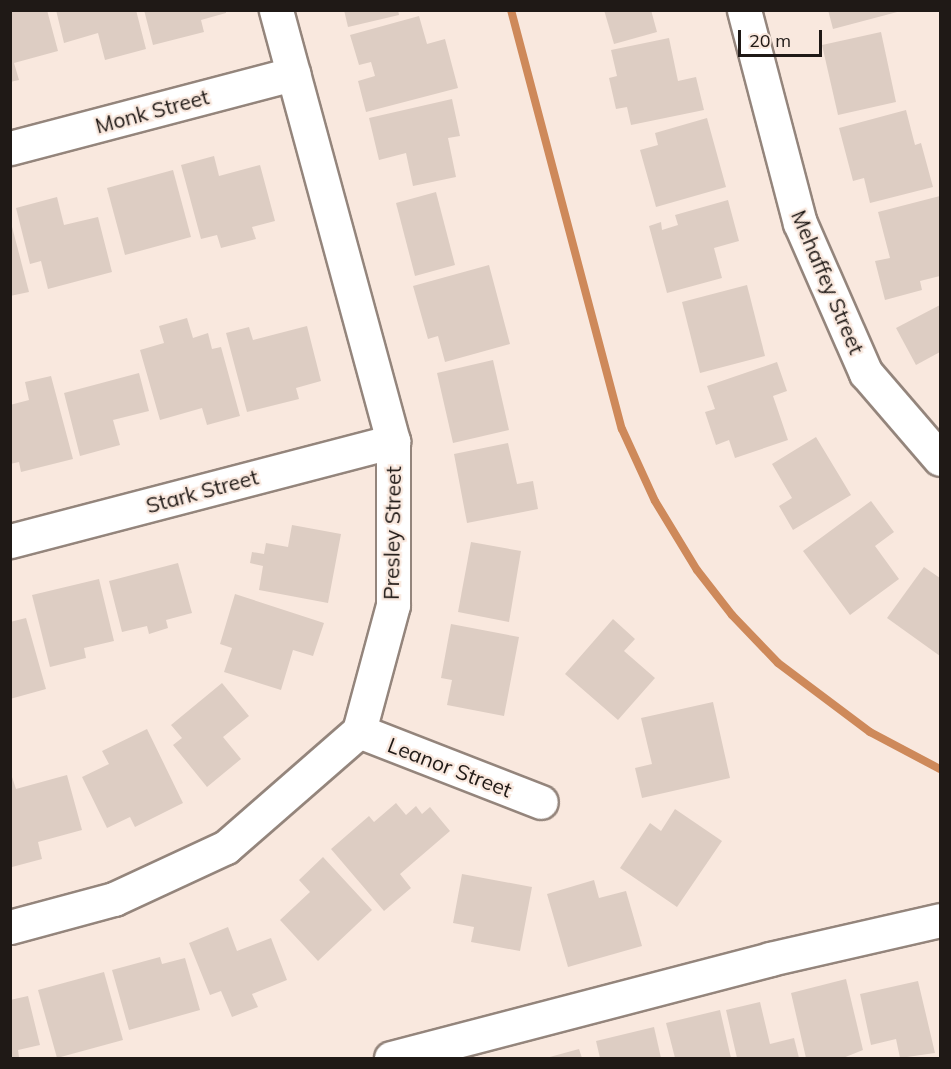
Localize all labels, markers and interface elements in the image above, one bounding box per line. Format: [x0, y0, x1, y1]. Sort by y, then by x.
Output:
scale bar [741, 18, 825, 56]
text: 20 m [749, 29, 791, 52]
street label: Monk Street [92, 84, 212, 138]
street label: Mehaffey Street [786, 206, 870, 358]
street label: Stark Street [143, 464, 261, 518]
street label: Presley Street [378, 466, 406, 600]
street label: Leanor Street [384, 732, 516, 802]

